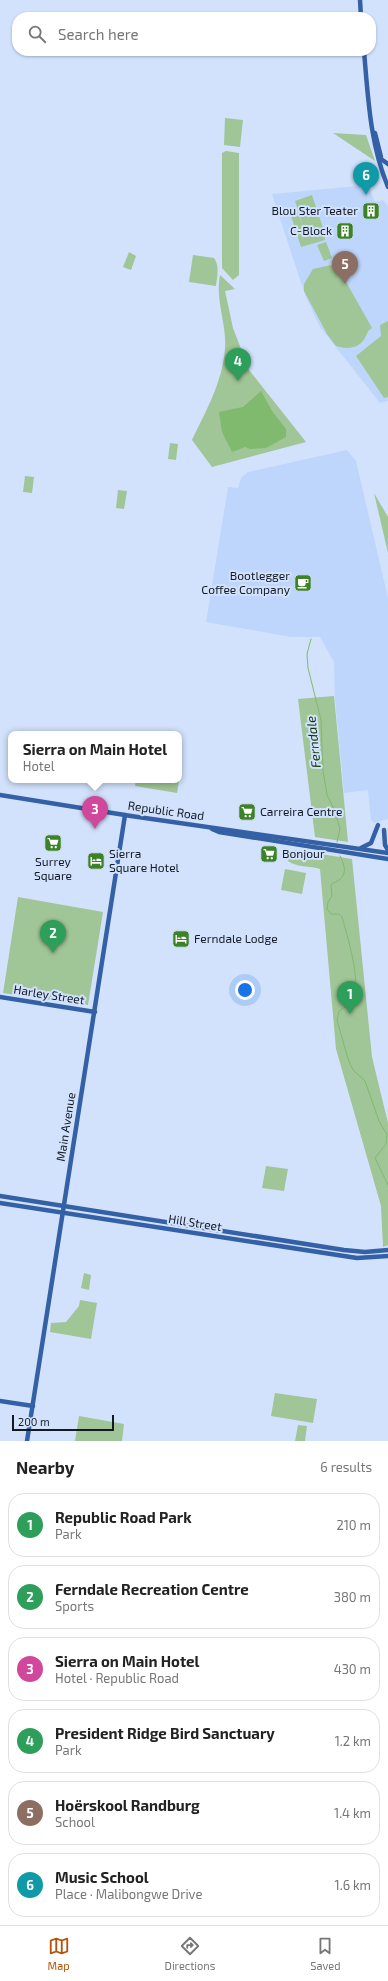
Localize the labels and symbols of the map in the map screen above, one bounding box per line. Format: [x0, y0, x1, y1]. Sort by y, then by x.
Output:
pin: 6 [353, 162, 379, 195]
building icon: Blou Ster Teater [361, 201, 381, 221]
place label: Blou Ster Teater [272, 203, 358, 217]
building icon: C-Block [335, 221, 355, 241]
place label: C-Block [290, 223, 332, 237]
pin: 5 [332, 251, 358, 284]
pin: 4 [225, 348, 251, 381]
place label: Bootlegger Coffee Company [201, 568, 291, 596]
cafe icon: Bootlegger Coffee Company [293, 573, 313, 593]
water label: Ferndale [302, 715, 324, 769]
pin: 3 [82, 796, 108, 829]
street label: Republic Road [127, 798, 205, 822]
supermarket icon: Carreira Centre [237, 802, 257, 822]
place label: Carreira Centre [260, 804, 342, 818]
supermarket icon: Surrey Square [43, 833, 63, 853]
supermarket icon: Bonjour [259, 844, 279, 864]
place label: Sierra Square Hotel [109, 846, 180, 874]
place label: Bonjour [282, 846, 325, 861]
hotel icon: Sierra Square Hotel [86, 851, 106, 871]
place label: Surrey Square [34, 854, 72, 882]
pin: 2 [40, 920, 66, 953]
hotel icon: Ferndale Lodge [171, 929, 191, 949]
place label: Ferndale Lodge [194, 931, 278, 945]
your location [235, 980, 255, 1000]
pin: 1 [337, 981, 363, 1014]
street label: Harley Street [13, 982, 86, 1007]
street label: Main Avenue [53, 1091, 77, 1162]
street label: Hill Street [167, 1211, 223, 1233]
scale bar [12, 1413, 114, 1432]

